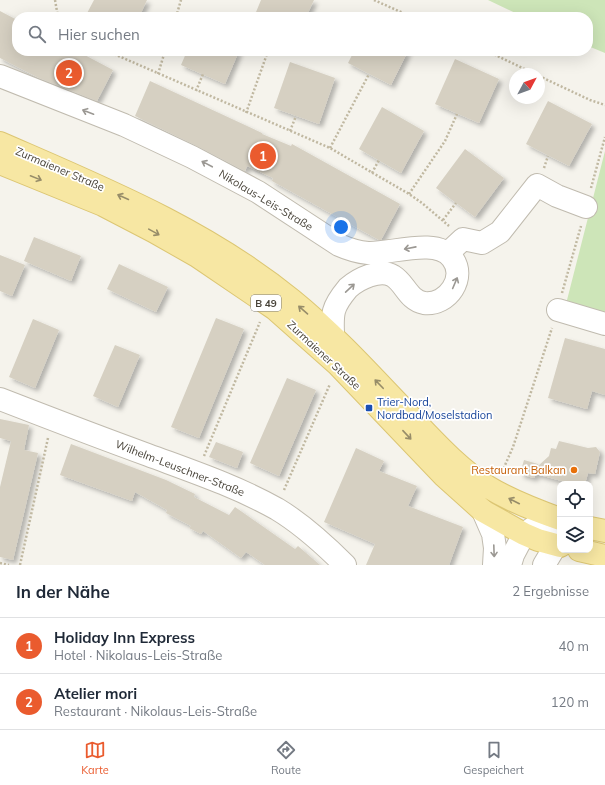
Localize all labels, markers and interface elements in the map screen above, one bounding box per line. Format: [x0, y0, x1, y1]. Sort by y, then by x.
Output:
search box [12, 12, 593, 56]
icon: search [26, 23, 48, 45]
text: Hier suchen [58, 25, 140, 44]
pin: 2 [56, 58, 82, 88]
north arrow [509, 68, 545, 104]
one-way arrow [83, 107, 95, 115]
pin: 1 [250, 141, 276, 171]
street label: Zurmaiener Straße [13, 144, 107, 194]
one-way arrow [201, 160, 213, 168]
street label: Nikolaus-Leis-Straße [217, 166, 315, 234]
one-way arrow [30, 175, 42, 182]
one-way arrow [117, 192, 129, 200]
your location [331, 217, 351, 237]
one-way arrow [148, 229, 160, 237]
one-way arrow [404, 245, 417, 253]
one-way arrow [452, 277, 460, 289]
one-way arrow [345, 283, 355, 293]
road number: B 49 [251, 295, 281, 311]
one-way arrow [298, 305, 308, 315]
street label: Zurmaiener Straße [284, 317, 364, 393]
one-way arrow [375, 379, 384, 389]
place label: Trier-Nord, Nordbad/Moselstadion [377, 395, 493, 422]
marker: Trier-Nord, Nordbad/Moselstadion [364, 403, 374, 413]
one-way arrow [402, 430, 411, 440]
street label: Wilhelm-Leuschner-Straße [113, 437, 247, 499]
place label: Restaurant Balkan [471, 463, 566, 477]
marker: Restaurant Balkan [569, 465, 579, 475]
map controls [557, 481, 593, 553]
button: locate [557, 481, 593, 517]
one-way arrow [508, 497, 520, 504]
button: layers [557, 517, 593, 553]
one-way arrow [490, 544, 498, 557]
text: In der Nähe [16, 581, 110, 602]
text: 2 Ergebnisse [512, 583, 589, 599]
text: Holiday Inn Express [54, 628, 195, 647]
text: 1 [25, 638, 33, 654]
text: 40 m [559, 638, 589, 654]
text: Hotel · Nikolaus-Leis-Straße [54, 647, 222, 663]
text: Atelier mori [54, 684, 137, 703]
text: 2 [25, 694, 33, 710]
text: 120 m [551, 694, 589, 710]
text: Restaurant · Nikolaus-Leis-Straße [54, 703, 257, 719]
tab: Karte [81, 739, 109, 777]
tab: Route [271, 739, 301, 777]
tab: Gespeichert [463, 739, 524, 777]

